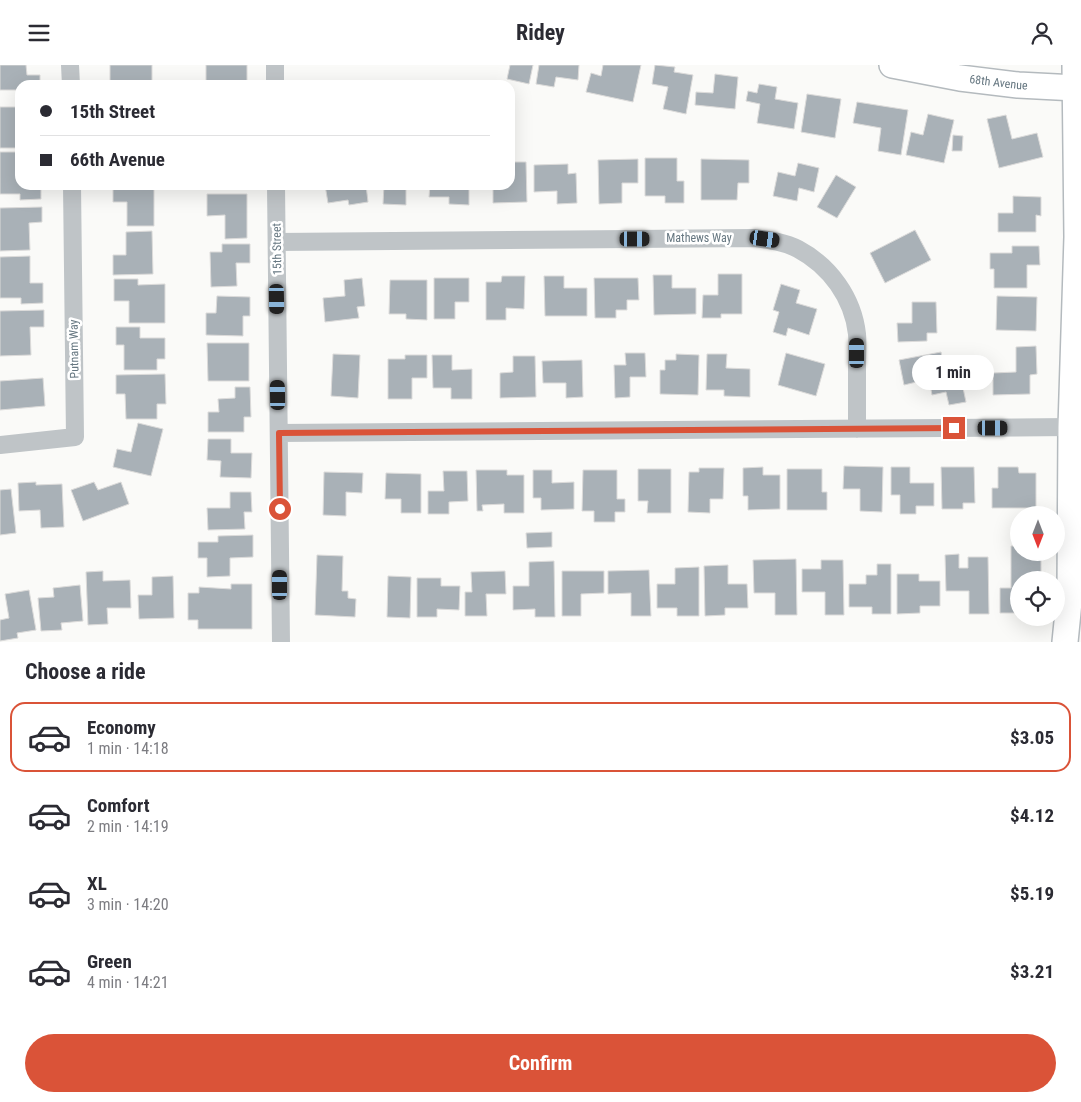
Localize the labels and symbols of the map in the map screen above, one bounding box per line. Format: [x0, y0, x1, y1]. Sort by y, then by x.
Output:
street label: 68th Avenue [969, 72, 1028, 93]
street label: 15th Street [270, 222, 284, 275]
car [749, 229, 780, 249]
street label: Mathews Way [666, 231, 732, 245]
car [620, 232, 650, 247]
car [269, 284, 284, 314]
street label: Putnam Way [66, 319, 82, 379]
car [849, 338, 864, 368]
callout: 1 min [913, 355, 995, 391]
car [270, 380, 285, 410]
route end [943, 417, 965, 439]
car [978, 421, 1008, 436]
route start [269, 498, 291, 520]
north arrow [1010, 506, 1065, 561]
car [272, 570, 287, 600]

